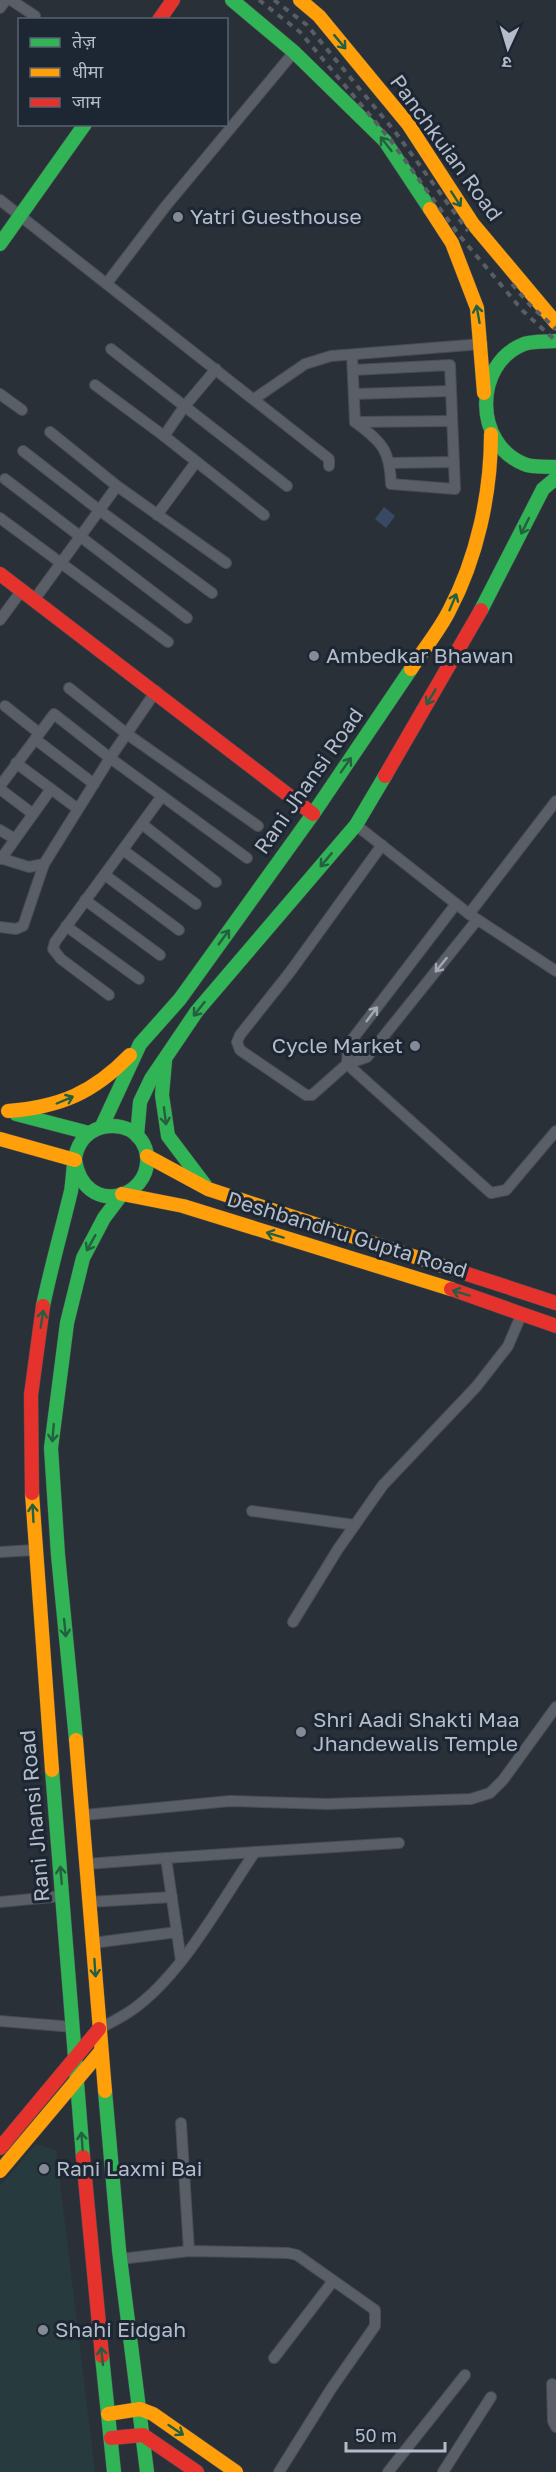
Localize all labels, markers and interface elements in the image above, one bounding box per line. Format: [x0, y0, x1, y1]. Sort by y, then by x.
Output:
legend [18, 18, 228, 126]
north arrow [478, 18, 538, 78]
text: तेज़ [72, 30, 96, 52]
one-way arrow [334, 34, 347, 50]
text: उ [501, 53, 512, 73]
text: धीमा [72, 60, 103, 82]
street label: Panchkuian Road [385, 69, 509, 226]
text: जाम [72, 90, 102, 112]
one-way arrow [379, 136, 392, 152]
one-way arrow [450, 190, 463, 207]
place label: Yatri Guesthouse [190, 203, 362, 229]
marker: Yatri Guesthouse [171, 210, 185, 224]
one-way arrow [472, 305, 483, 324]
one-way arrow [518, 516, 530, 534]
one-way arrow [448, 594, 459, 612]
place label: Ambedkar Bhawan [326, 642, 514, 668]
marker: Ambedkar Bhawan [307, 649, 321, 663]
one-way arrow [425, 688, 437, 705]
street label: Rani Jhansi Road [248, 702, 368, 859]
one-way arrow [340, 758, 352, 774]
one-way arrow [319, 852, 332, 868]
one-way arrow [218, 930, 230, 946]
one-way arrow [434, 957, 447, 973]
one-way arrow [193, 1001, 206, 1017]
one-way arrow [365, 1006, 378, 1022]
place label: Cycle Market [272, 1032, 403, 1058]
marker: Cycle Market [408, 1039, 422, 1053]
one-way arrow [55, 1094, 74, 1105]
one-way arrow [160, 1105, 171, 1125]
street label: Deshbandhu Gupta Road [224, 1185, 471, 1283]
one-way arrow [266, 1229, 285, 1240]
one-way arrow [84, 1234, 96, 1251]
one-way arrow [452, 1287, 471, 1298]
one-way arrow [36, 1309, 47, 1329]
one-way arrow [47, 1423, 58, 1443]
one-way arrow [27, 1503, 38, 1523]
one-way arrow [60, 1617, 71, 1637]
place label: Shri Aadi Shakti Maa Jhandewalis Temple [313, 1706, 520, 1756]
marker: Shri Aadi Shakti Maa Jhandewalis Temple [294, 1725, 308, 1739]
street label: Rani Jhansi Road [14, 1729, 54, 1903]
one-way arrow [55, 1865, 66, 1885]
one-way arrow [90, 1958, 101, 1978]
one-way arrow [76, 2131, 87, 2151]
place label: Rani Laxmi Bai [56, 2155, 202, 2181]
marker: Rani Laxmi Bai [37, 2162, 51, 2176]
place label: Shahi Eidgah [55, 2316, 186, 2342]
marker: Shahi Eidgah [36, 2323, 50, 2337]
one-way arrow [96, 2346, 107, 2366]
scale bar [346, 2415, 445, 2453]
one-way arrow [167, 2424, 183, 2436]
text: 50 m [355, 2424, 397, 2446]

